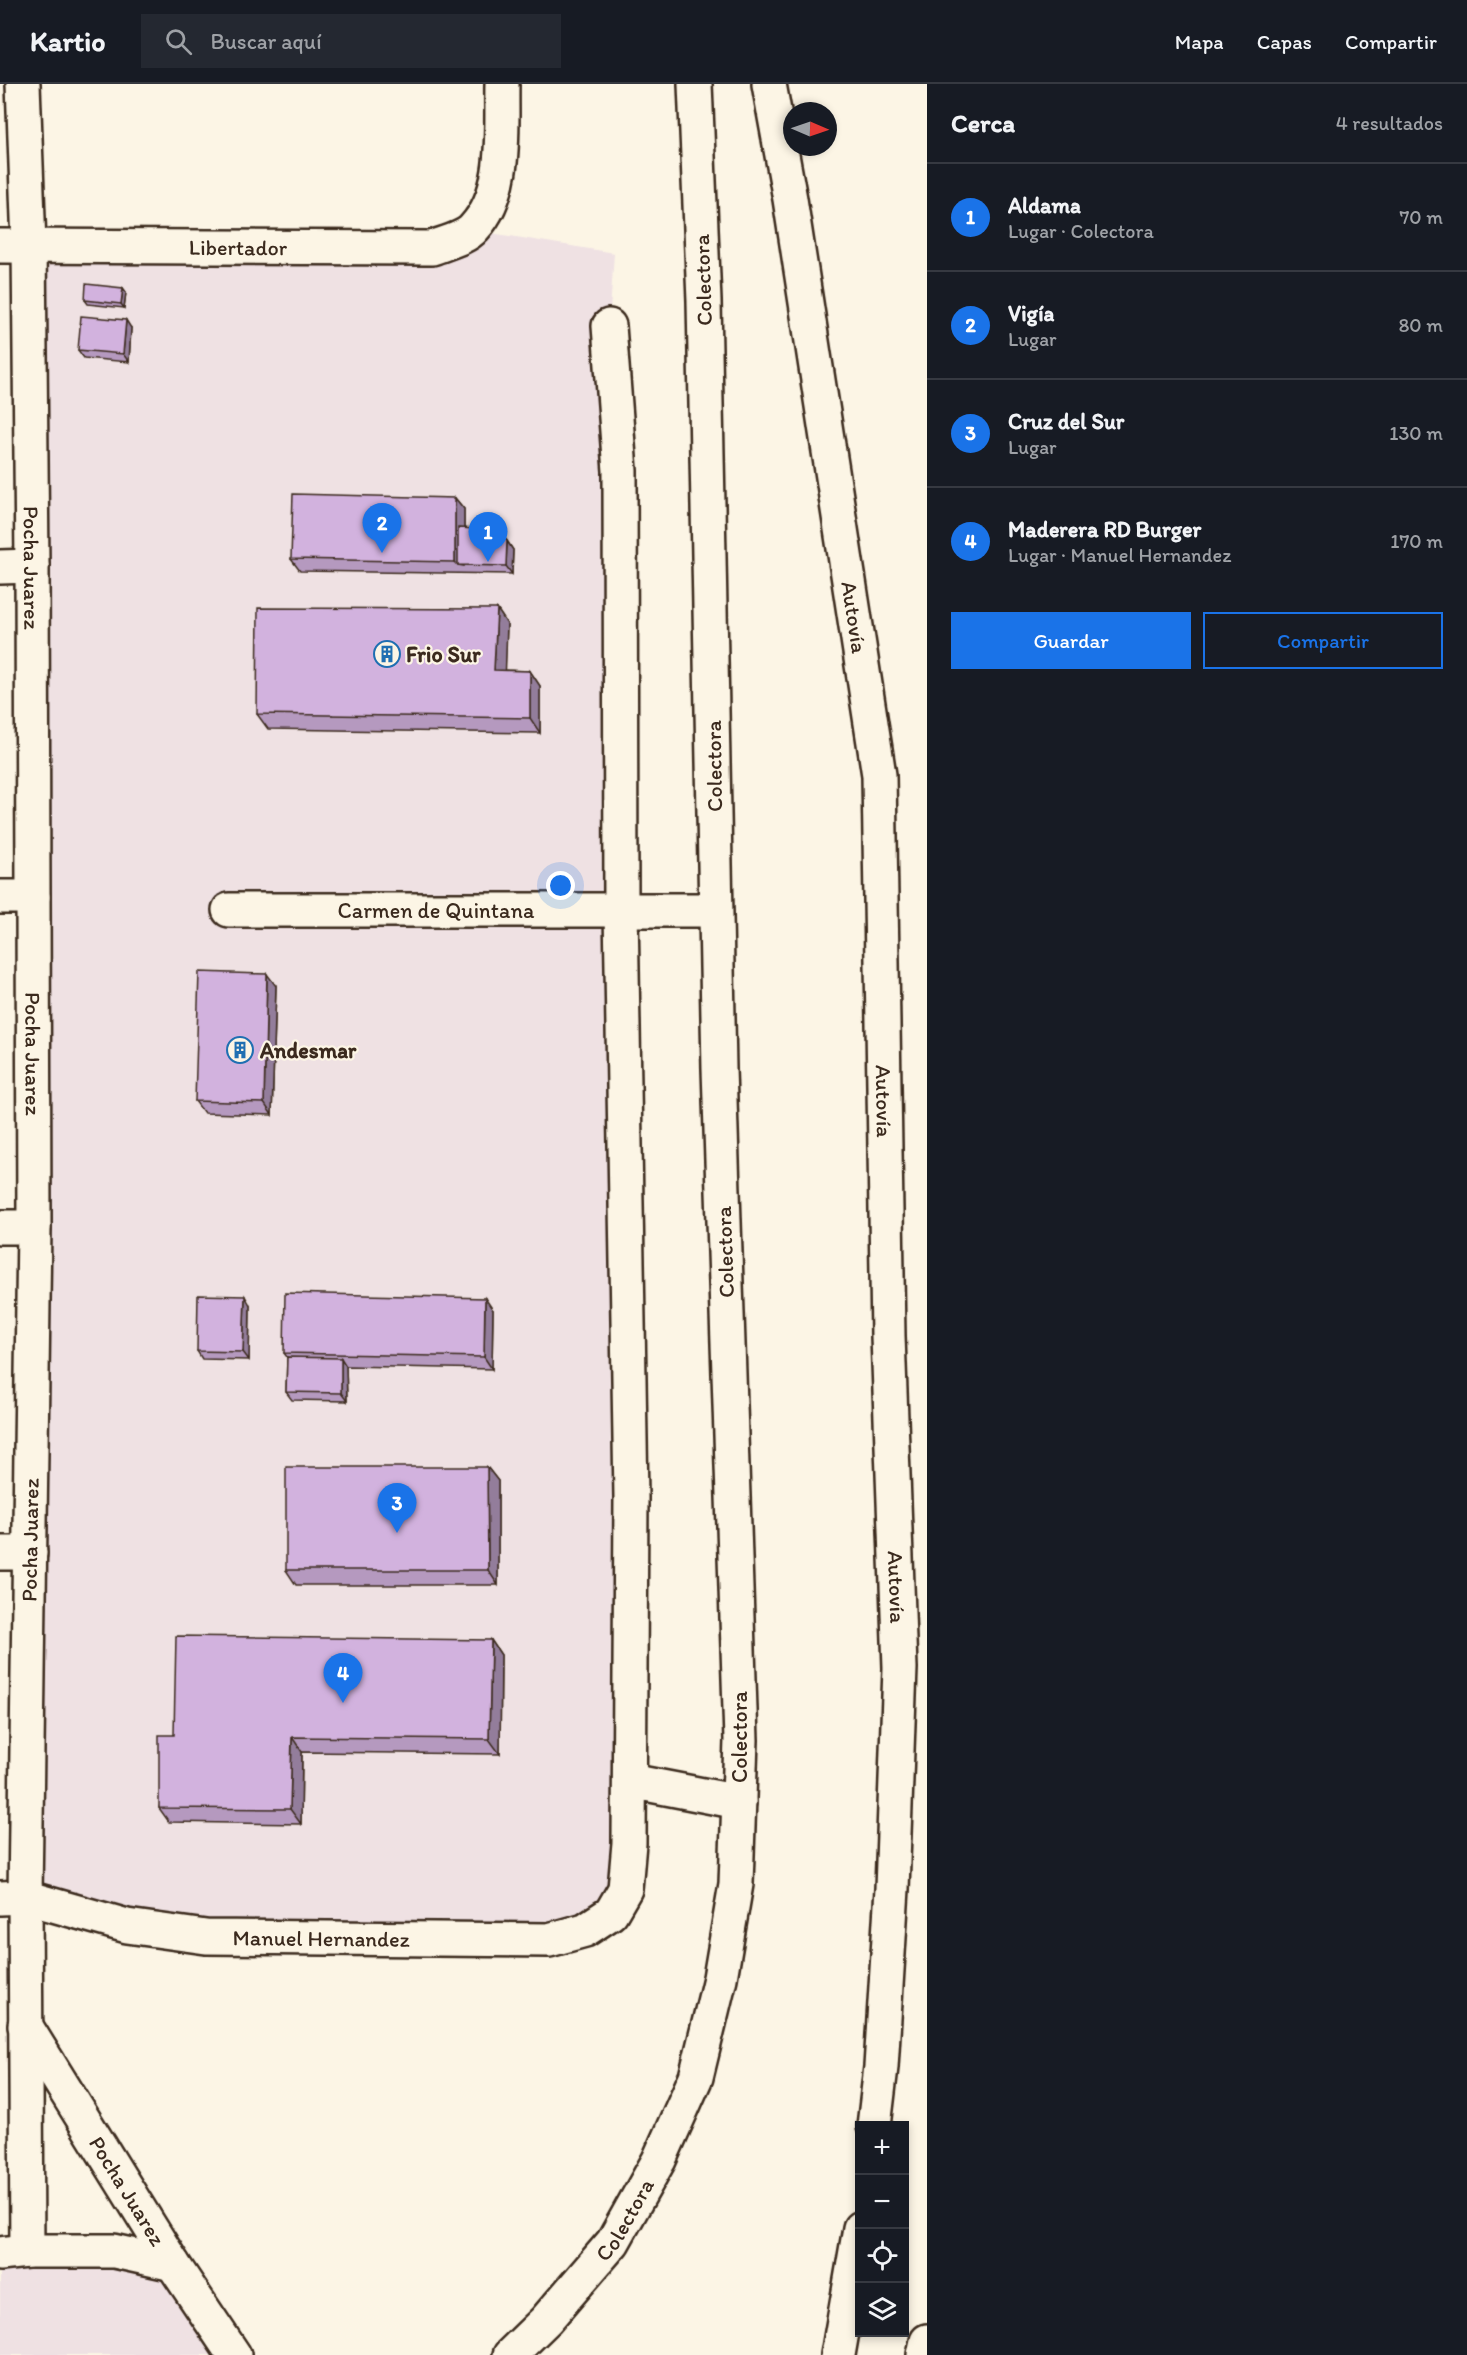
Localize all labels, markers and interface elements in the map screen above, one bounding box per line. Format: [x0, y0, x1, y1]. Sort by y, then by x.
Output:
search box [141, 14, 561, 68]
text: Kartio [30, 24, 105, 58]
icon: search [162, 25, 195, 58]
text: Buscar aquí [210, 28, 322, 55]
text: Mapa [1175, 29, 1224, 54]
text: Capas [1257, 29, 1312, 54]
text: Compartir [1345, 29, 1437, 54]
north arrow [783, 102, 837, 156]
text: Cerca [951, 107, 1015, 139]
text: 4 resultados [1336, 111, 1443, 135]
text: Aldama [1008, 192, 1081, 219]
text: 1 [966, 205, 975, 229]
text: 70 m [1399, 205, 1443, 229]
text: Lugar · Colectora [1008, 219, 1154, 243]
street label: Libertador [189, 233, 288, 261]
street label: Colectora [688, 233, 718, 326]
text: Vigía [1008, 300, 1054, 327]
text: 2 [965, 313, 976, 337]
text: 80 m [1398, 313, 1443, 337]
text: Lugar [1008, 327, 1057, 351]
text: Cruz del Sur [1008, 408, 1124, 435]
text: 3 [965, 421, 976, 445]
text: 130 m [1389, 421, 1443, 445]
text: Lugar [1008, 435, 1057, 459]
pin: 2 [362, 504, 401, 553]
street label: Pocha Juarez [18, 506, 46, 630]
pin: 1 [468, 512, 508, 562]
text: Maderera RD Burger [1008, 516, 1201, 543]
text: 4 [964, 529, 977, 553]
text: 170 m [1390, 529, 1443, 553]
text: Lugar · Manuel Hernandez [1008, 543, 1232, 567]
street label: Autovía [836, 579, 874, 656]
button: Guardar [951, 612, 1191, 669]
button: Compartir [1203, 612, 1443, 669]
building icon: Frio Sur [372, 639, 402, 669]
place label: Frio Sur [406, 641, 481, 668]
street label: Colectora [700, 719, 728, 812]
your location [546, 871, 575, 900]
street label: Carmen de Quintana [338, 897, 535, 924]
street label: Pocha Juarez [20, 992, 47, 1116]
building icon: Andesmar [225, 1035, 255, 1065]
place label: Andesmar [259, 1037, 357, 1064]
street label: Autovía [870, 1065, 898, 1138]
street label: Colectora [710, 1205, 740, 1298]
street label: Pocha Juarez [15, 1478, 45, 1602]
pin: 3 [378, 1484, 416, 1533]
street label: Autovía [882, 1550, 912, 1624]
pin: 4 [324, 1654, 362, 1703]
street label: Colectora [726, 1691, 753, 1783]
street label: Manuel Hernandez [232, 1924, 410, 1952]
map controls [855, 2121, 909, 2337]
button: + [855, 2121, 909, 2175]
street label: Pocha Juarez [84, 2131, 172, 2251]
street label: Colectora [589, 2173, 660, 2267]
button: − [855, 2175, 909, 2229]
button: locate [855, 2229, 909, 2283]
button: layers [855, 2283, 909, 2337]

